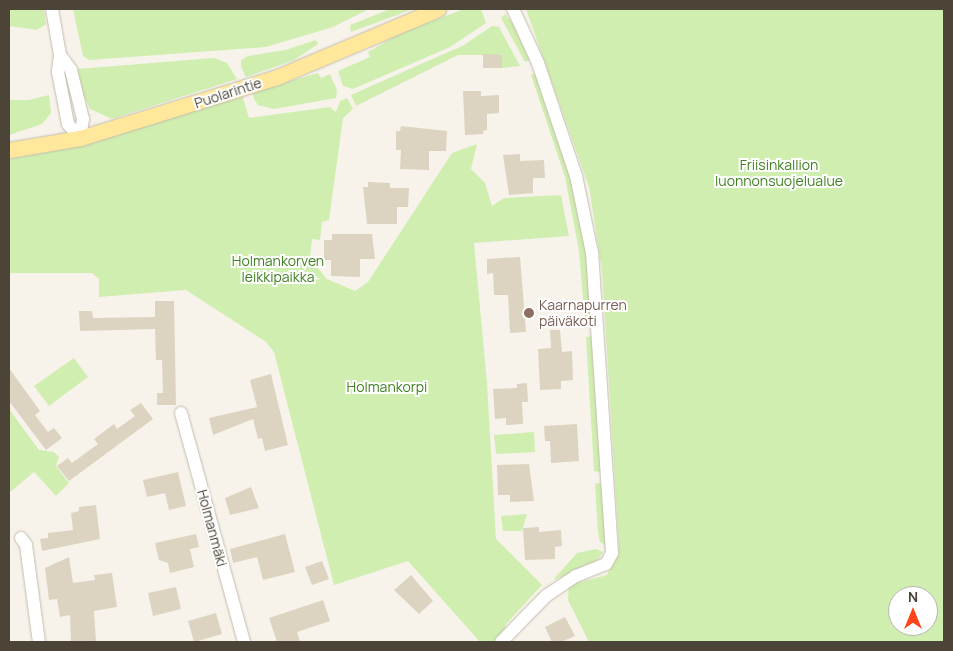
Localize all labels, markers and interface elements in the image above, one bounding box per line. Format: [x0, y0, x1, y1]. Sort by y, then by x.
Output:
street label: Puolarintie [192, 74, 264, 112]
park label: Friisinkallion luonnonsuojelualue [715, 157, 843, 190]
park label: Holmankorven leikkipaikka [232, 253, 324, 286]
place label: Kaarnapurren päiväkoti [539, 297, 627, 330]
marker: Kaarnapurren päiväkoti [523, 307, 535, 319]
park label: Holmankorpi [347, 379, 427, 395]
street label: Holmanmäki [194, 488, 230, 568]
north arrow [888, 586, 938, 636]
text: N [908, 587, 918, 606]

